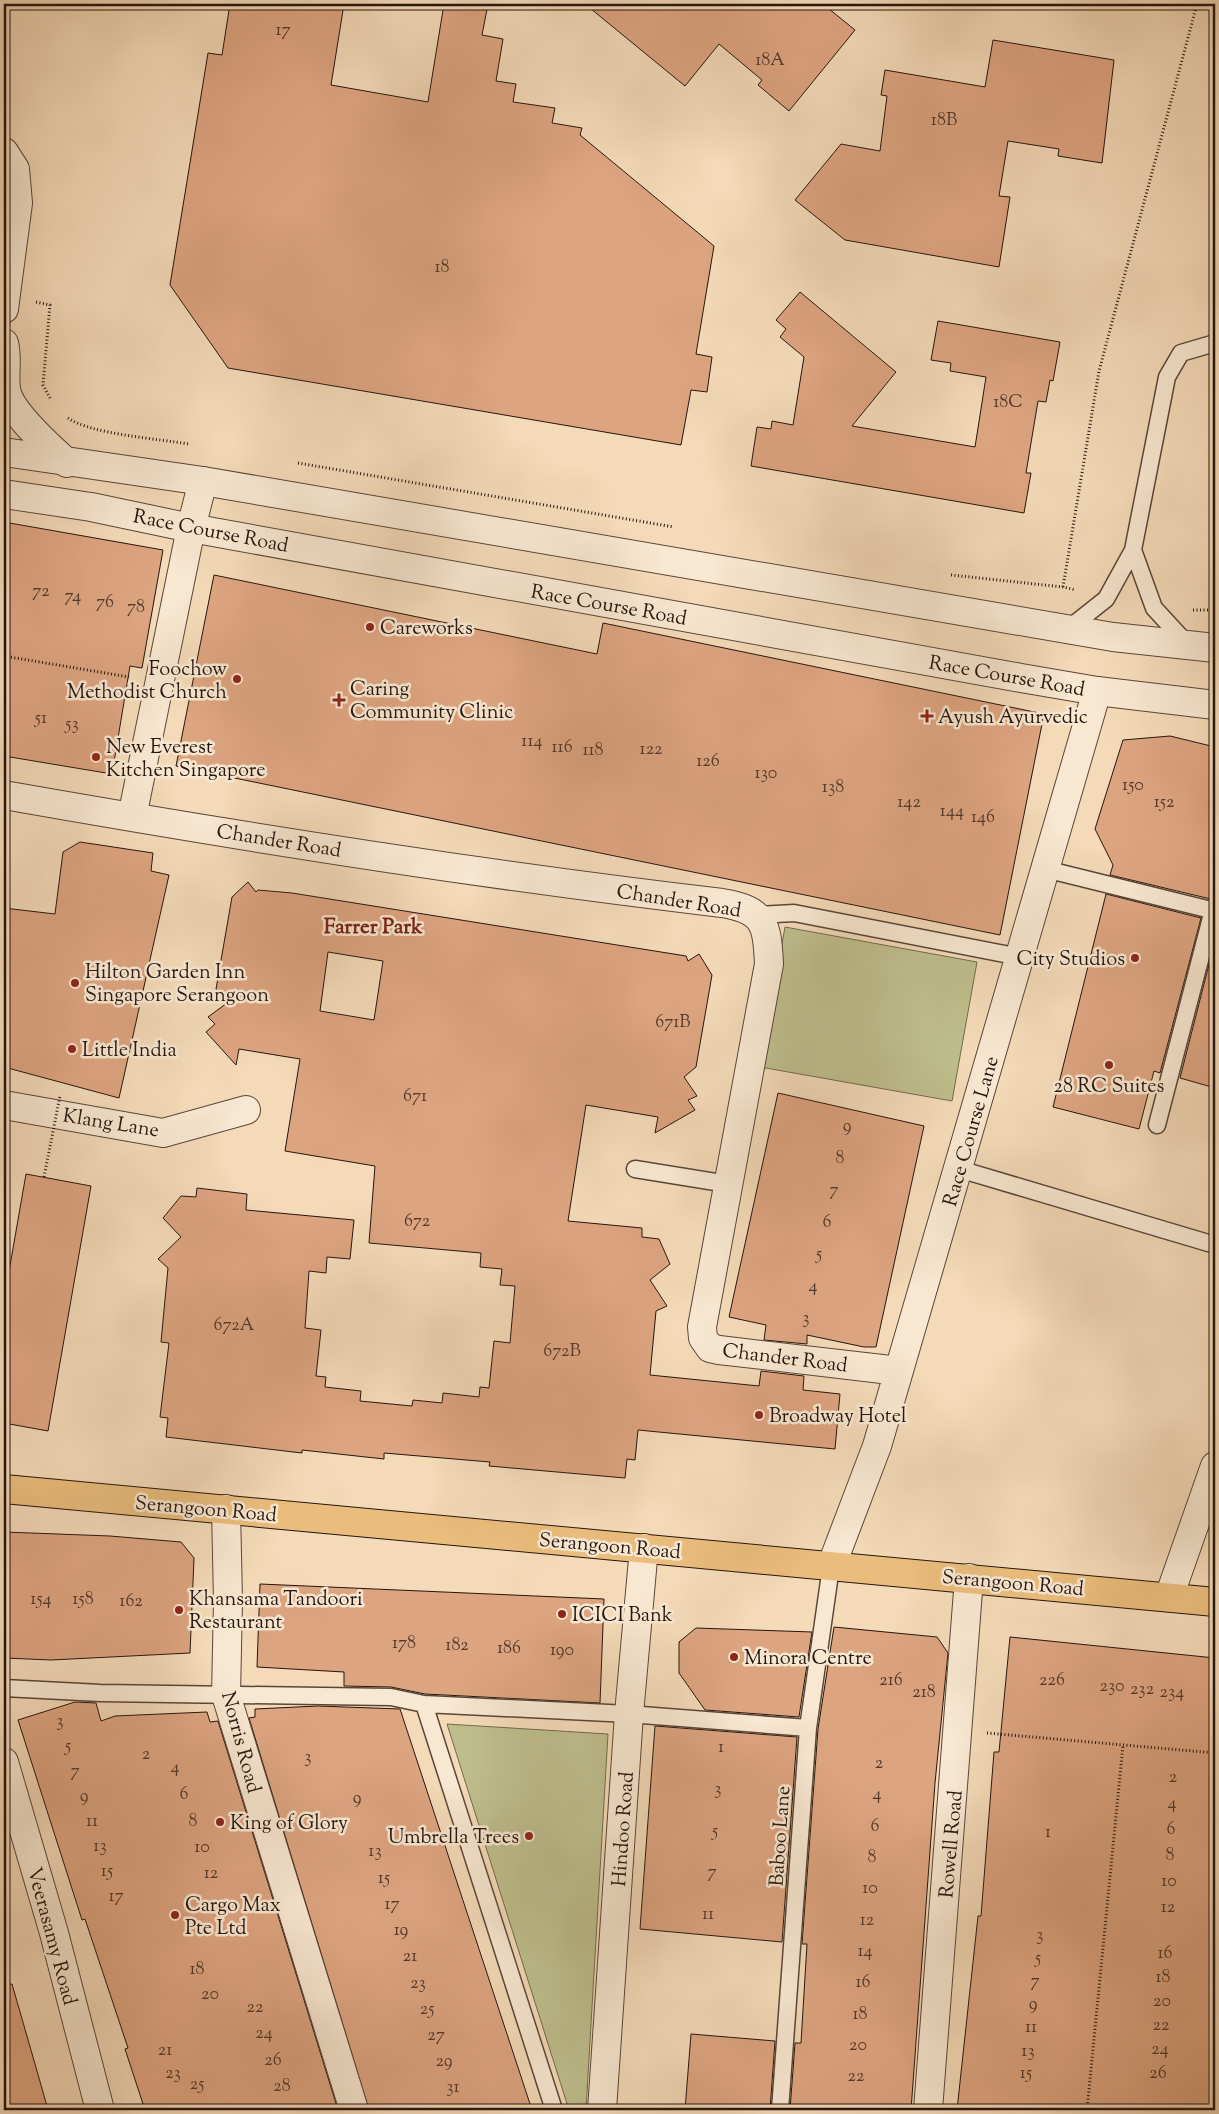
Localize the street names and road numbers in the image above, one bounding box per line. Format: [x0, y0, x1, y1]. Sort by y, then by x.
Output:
street label: Race Course Road [130, 503, 291, 562]
street label: Race Course Road [528, 578, 689, 634]
street label: Race Course Road [926, 649, 1087, 705]
street label: Chander Road [214, 818, 343, 867]
street label: Chander Road [614, 878, 743, 927]
street label: Race Course Lane [937, 1053, 1008, 1210]
street label: Klang Lane [60, 1103, 161, 1146]
street label: Chander Road [720, 1337, 849, 1382]
street label: Serangoon Road [134, 1490, 278, 1531]
street label: Serangoon Road [538, 1527, 682, 1568]
street label: Serangoon Road [941, 1564, 1085, 1605]
street label: Norris Road [212, 1688, 267, 1797]
street label: Hindoo Road [606, 1771, 643, 1888]
street label: Baboo Lane [764, 1785, 799, 1888]
street label: Rowell Road [933, 1789, 972, 1899]
street label: Veerasamy Road [18, 1864, 83, 2009]

